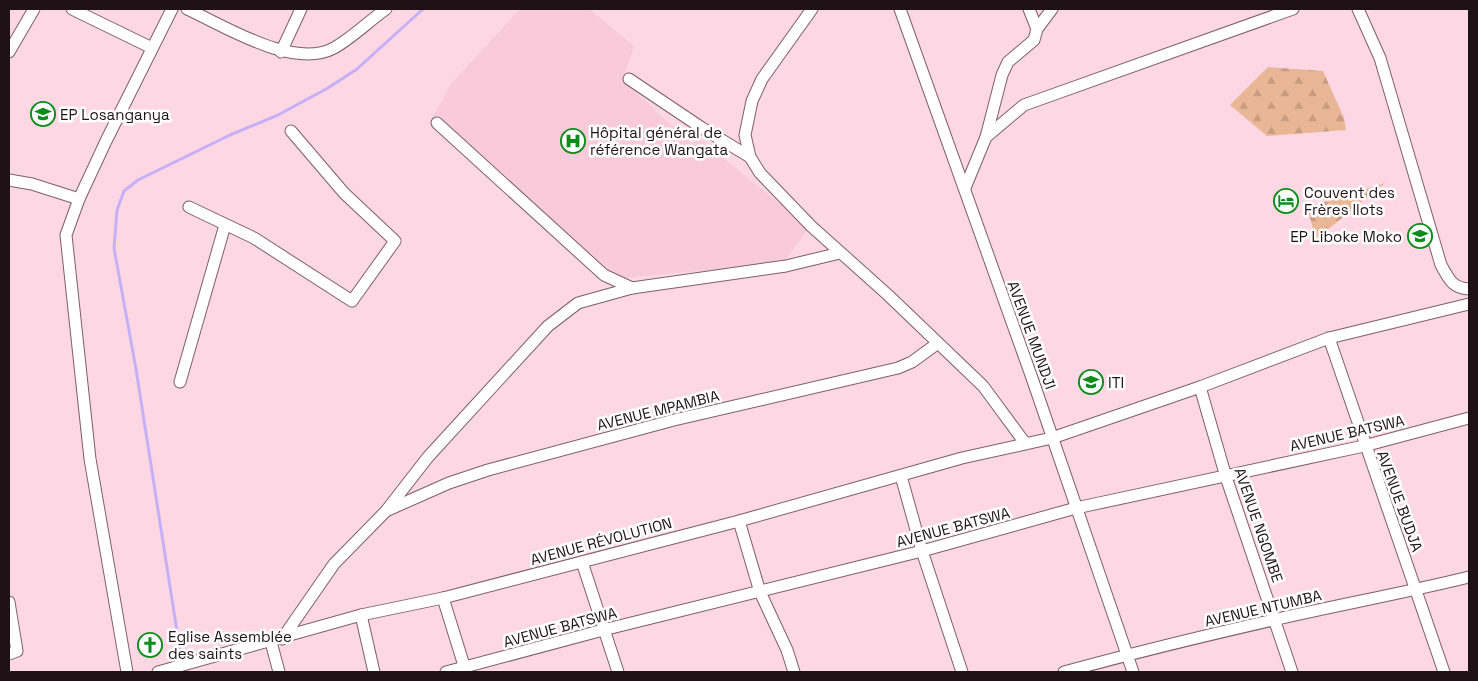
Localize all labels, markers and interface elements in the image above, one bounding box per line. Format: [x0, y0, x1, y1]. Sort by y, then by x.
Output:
school or university icon: EP Losanganya [30, 101, 56, 127]
place label: EP Losanganya [60, 105, 170, 124]
place label: Hôpital général de référence Wangata [590, 123, 729, 159]
hospital icon: Hôpital général de référence Wangata [560, 128, 586, 154]
place label: Couvent des Frères Ilots [1304, 183, 1395, 219]
hotel icon: Couvent des Frères Ilots [1273, 188, 1299, 214]
school or university icon: EP Liboke Moko [1407, 223, 1433, 249]
place label: EP Liboke Moko [1290, 227, 1402, 246]
street label: AVENUE MUNDJI [1004, 278, 1060, 392]
school or university icon: ITI [1078, 369, 1104, 395]
place label: ITI [1108, 373, 1124, 392]
street label: AVENUE MPAMBIA [595, 386, 722, 434]
street label: AVENUE BATSWA [1288, 410, 1407, 455]
street label: AVENUE BUDJA [1373, 448, 1427, 555]
street label: AVENUE NGOMBE [1231, 465, 1287, 585]
street label: AVENUE BATSWA [894, 503, 1012, 551]
street label: AVENUE RÉVOLUTION [528, 513, 674, 569]
street label: AVENUE NTUMBA [1203, 585, 1324, 631]
street label: AVENUE BATSWA [501, 603, 619, 651]
place label: Eglise Assemblée des saints [168, 627, 292, 663]
church icon: Eglise Assemblée des saints [137, 632, 163, 658]

